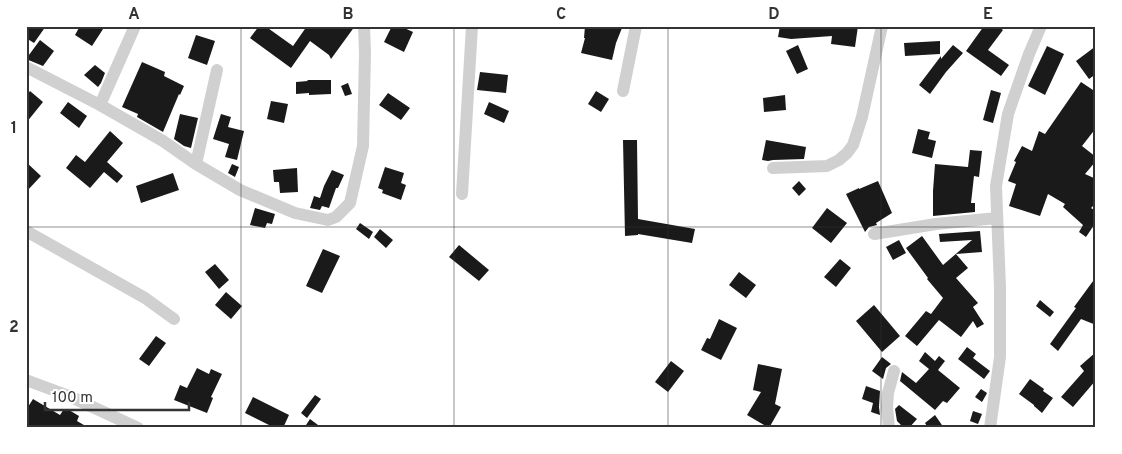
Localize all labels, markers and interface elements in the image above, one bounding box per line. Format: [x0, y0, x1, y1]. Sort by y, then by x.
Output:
text: A [128, 5, 140, 25]
text: B [342, 5, 354, 25]
text: C [556, 5, 566, 25]
text: D [768, 5, 780, 25]
text: E [983, 5, 993, 25]
text: 1 [11, 119, 17, 139]
text: 2 [9, 318, 19, 338]
scale bar [45, 379, 189, 411]
text: 100 m [52, 389, 93, 408]

